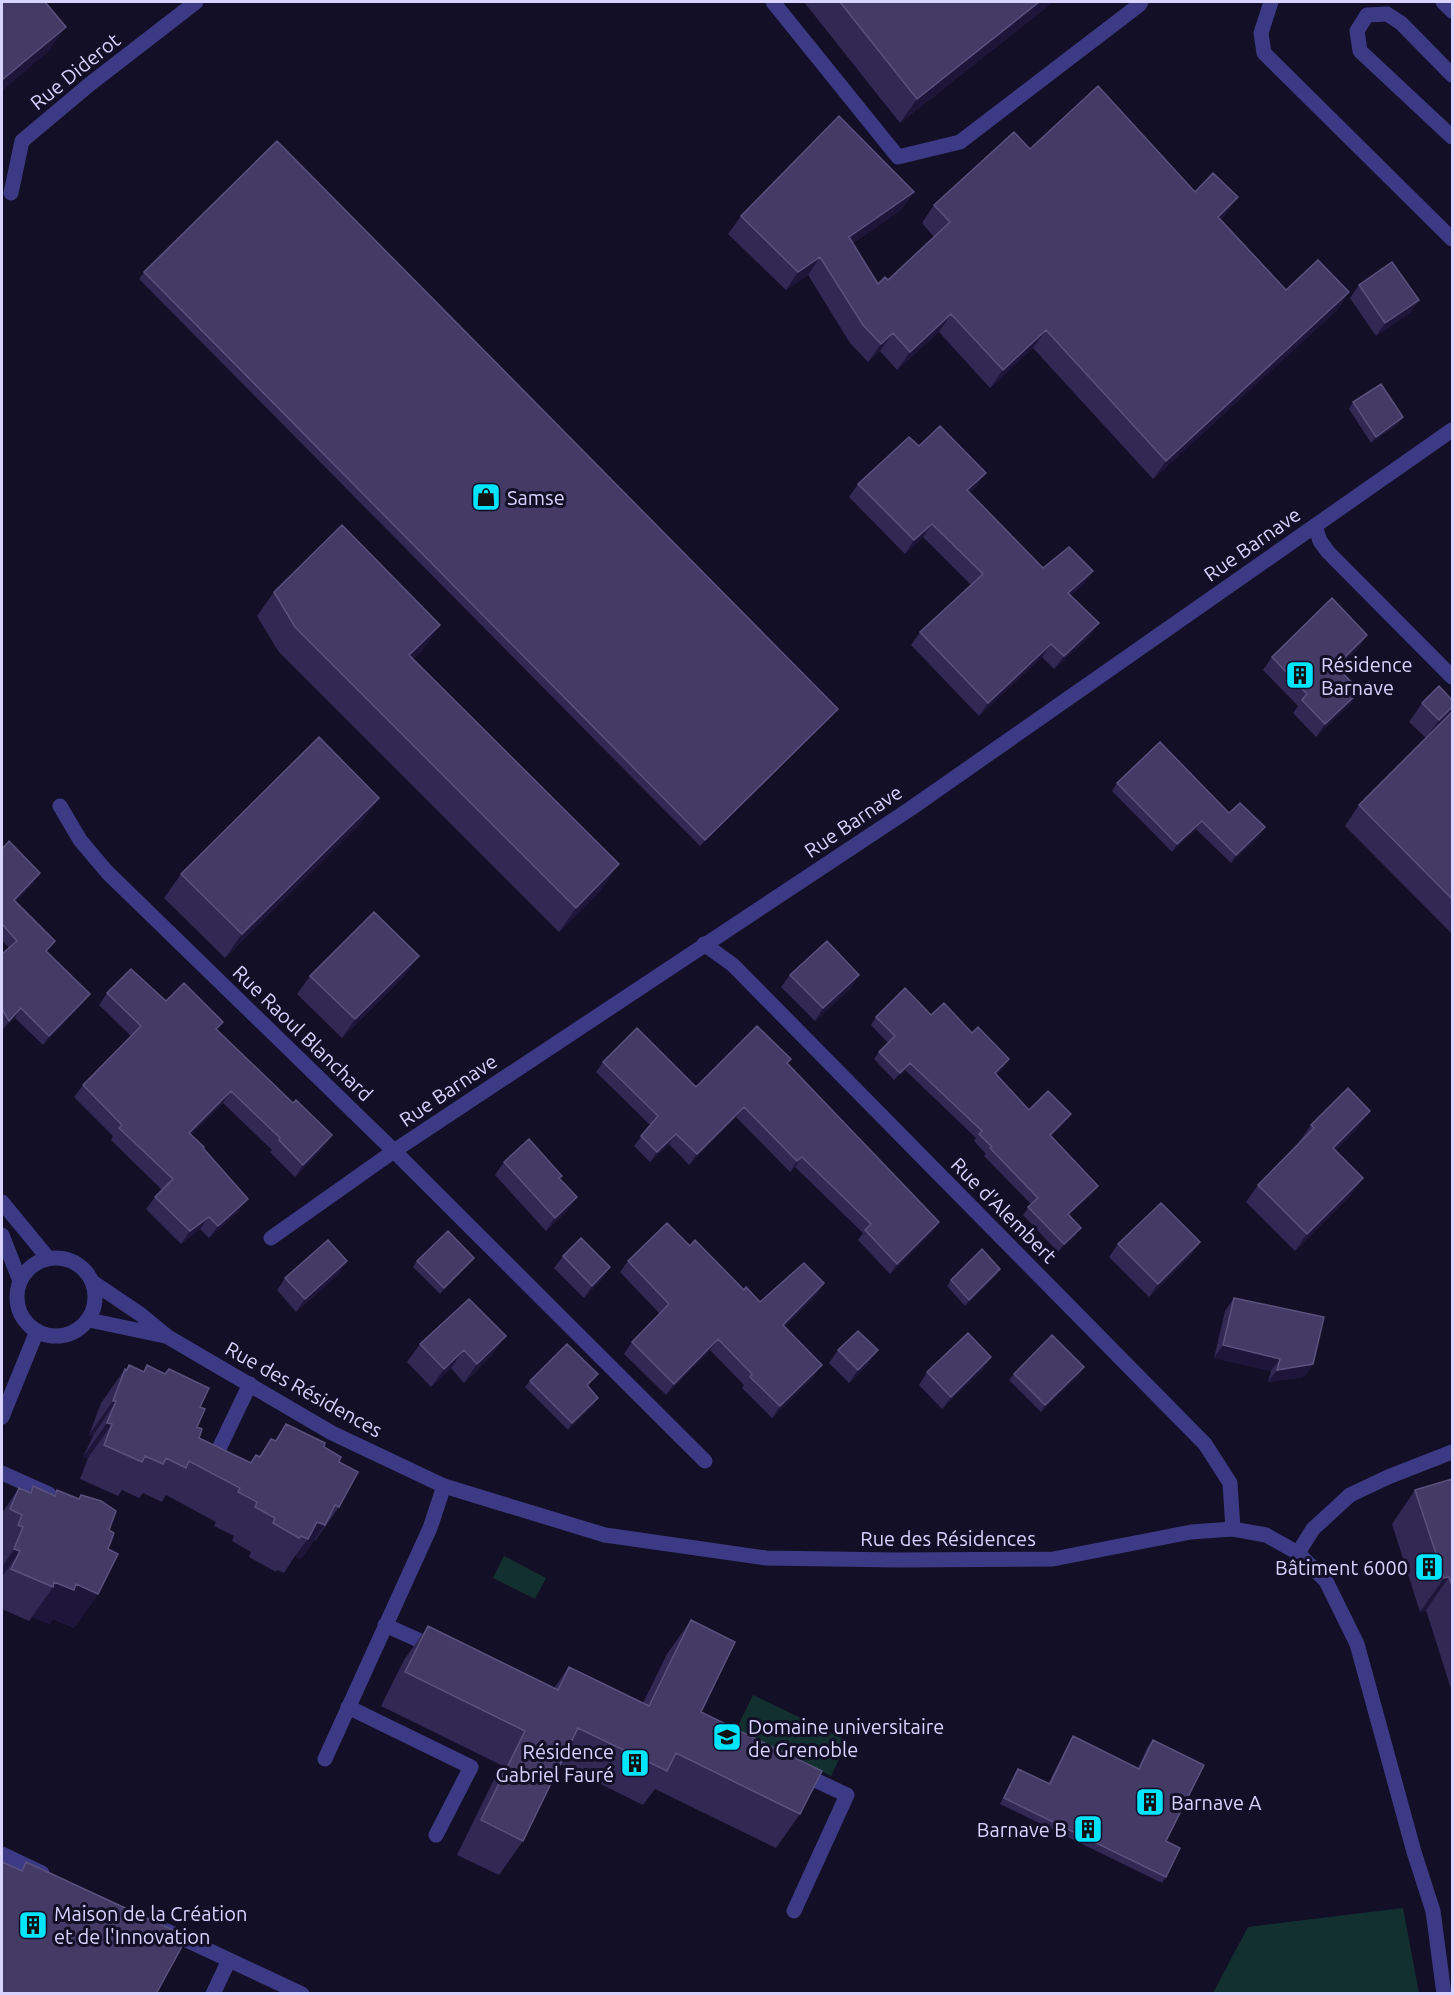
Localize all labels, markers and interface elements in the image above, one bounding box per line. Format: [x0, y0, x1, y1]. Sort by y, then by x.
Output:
street label: Rue Diderot [26, 28, 124, 114]
shop icon: Samse [470, 481, 502, 513]
place label: Samse [507, 486, 565, 509]
street label: Rue Barnave [1199, 502, 1305, 586]
place label: Résidence Barnave [1321, 653, 1412, 699]
building icon: Résidence Barnave [1284, 659, 1316, 691]
street label: Rue Barnave [800, 780, 906, 862]
street label: Rue Raoul Blanchard [228, 960, 378, 1106]
street label: Rue Barnave [395, 1049, 501, 1131]
street label: Rue d'Alembert [947, 1153, 1062, 1268]
street label: Rue des Résidences [222, 1336, 386, 1442]
street label: Rue des Résidences [860, 1527, 1036, 1550]
building icon: Bâtiment 6000 [1413, 1551, 1445, 1583]
place label: Bâtiment 6000 [1275, 1556, 1408, 1579]
place label: Domaine universitaire de Grenoble [748, 1715, 944, 1761]
school or university icon: Domaine universitaire de Grenoble [711, 1721, 743, 1753]
place label: Résidence Gabriel Fauré [495, 1740, 614, 1786]
building icon: Résidence Gabriel Fauré [619, 1747, 651, 1779]
building icon: Barnave A [1134, 1786, 1166, 1818]
place label: Barnave A [1171, 1791, 1262, 1814]
building icon: Barnave B [1072, 1813, 1104, 1845]
place label: Barnave B [977, 1818, 1067, 1841]
place label: Maison de la Création et de l'Innovation [54, 1902, 247, 1948]
building icon: Maison de la Création et de l'Innovation [17, 1909, 49, 1941]

